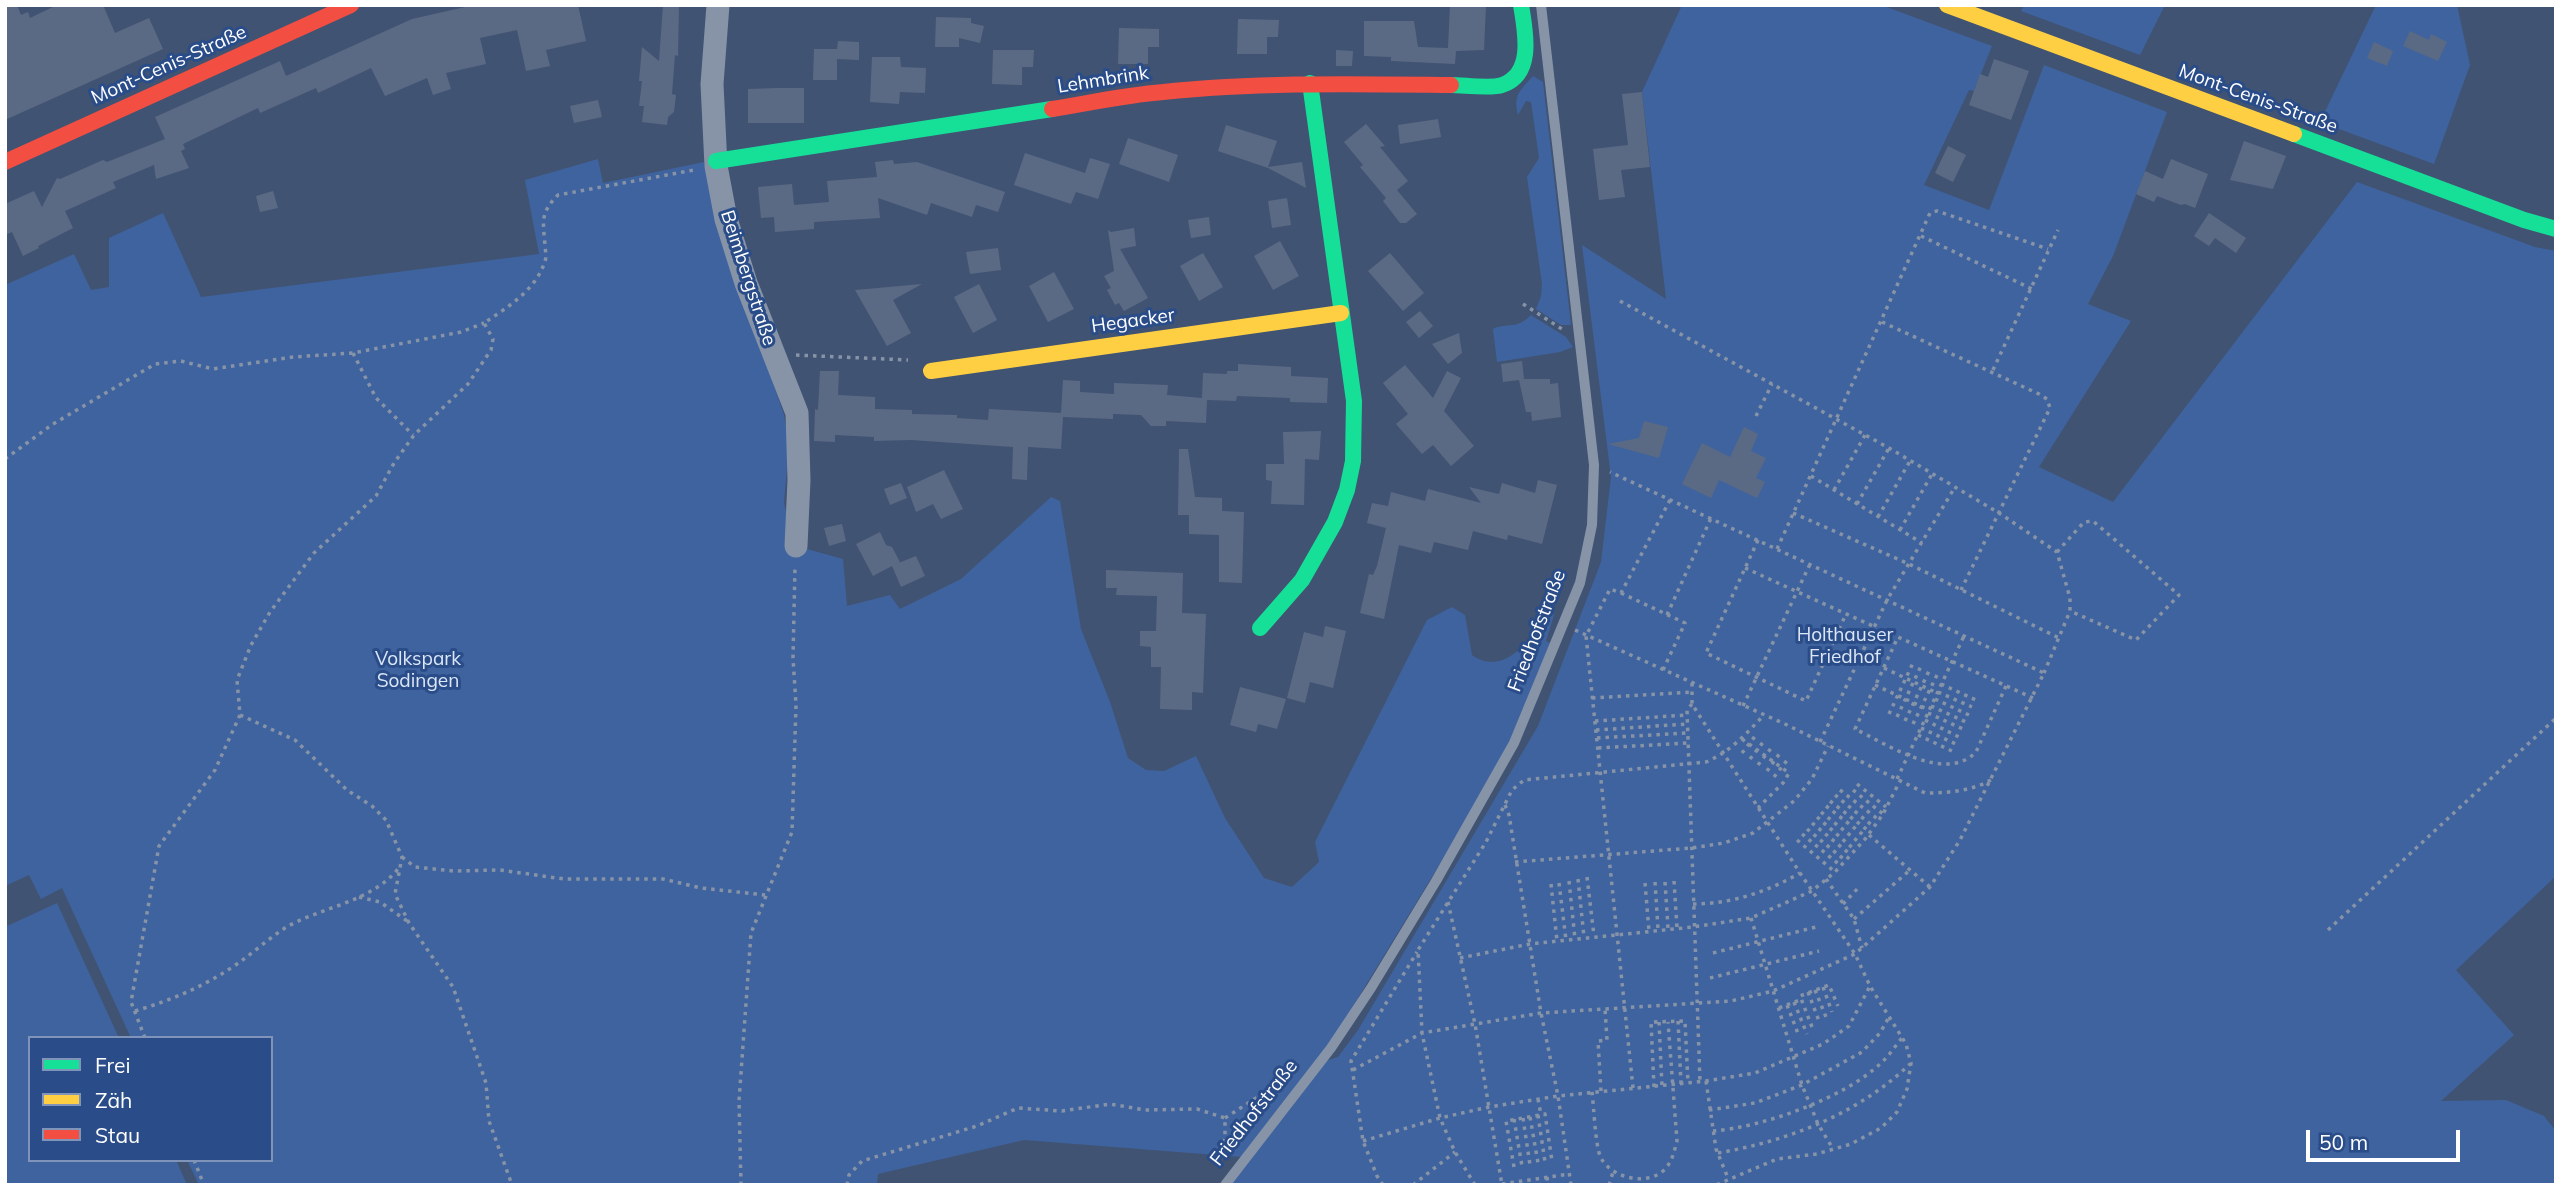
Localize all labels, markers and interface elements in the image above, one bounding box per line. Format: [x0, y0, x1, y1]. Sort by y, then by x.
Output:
street label: Mont-Cenis-Straße [88, 21, 250, 109]
street label: Mont-Cenis-Straße [2175, 60, 2341, 138]
street label: Lehmbrink [1056, 62, 1150, 98]
street label: Beimbergstraße [715, 207, 781, 349]
street label: Hegacker [1090, 304, 1176, 338]
street label: Friedhofstraße [1503, 567, 1571, 695]
park label: Holthauser Friedhof [1797, 624, 1893, 668]
park label: Volkspark Sodingen [375, 648, 461, 692]
legend [28, 1036, 273, 1162]
text: Frei [95, 1052, 131, 1078]
street label: Friedhofstraße [1205, 1055, 1303, 1171]
text: Zäh [95, 1087, 132, 1113]
scale bar [2309, 1116, 2463, 1160]
text: Stau [95, 1122, 140, 1148]
text: 50 m [2319, 1129, 2368, 1155]

